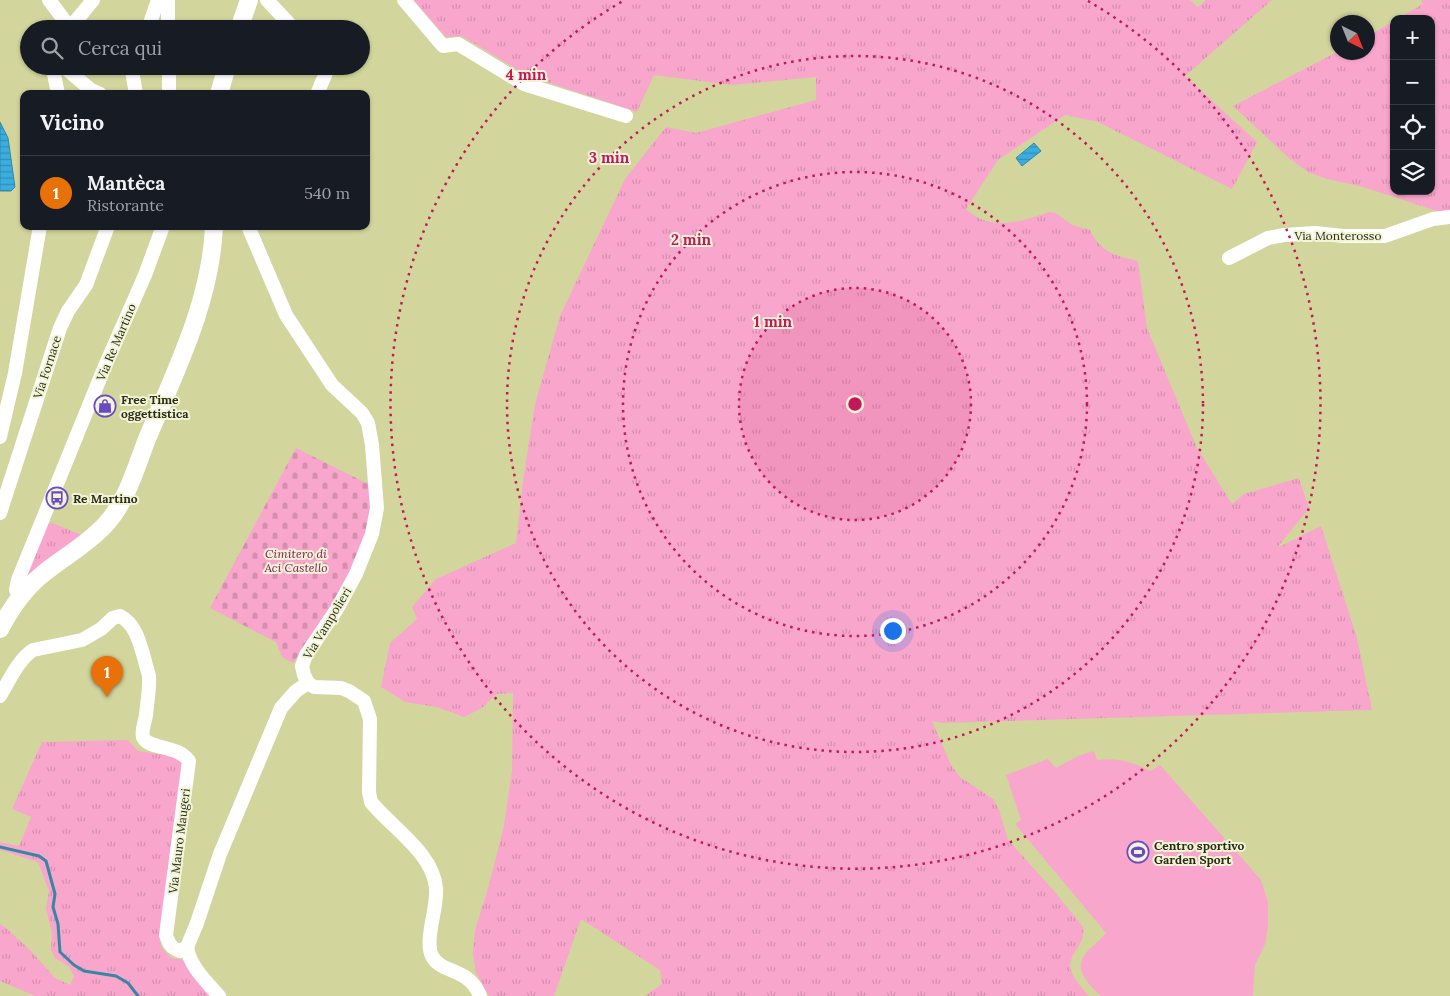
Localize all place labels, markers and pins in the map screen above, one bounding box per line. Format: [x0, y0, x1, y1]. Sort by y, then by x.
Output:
place label: Free Time oggettistica [121, 392, 189, 421]
shop icon: Free Time oggettistica [93, 394, 117, 418]
centre of rings [846, 395, 864, 413]
bus stop icon: Re Martino [45, 486, 69, 510]
place label: Re Martino [73, 491, 138, 506]
pin: 1 [91, 656, 123, 697]
place label: Centro sportivo Garden Sport [1154, 838, 1245, 867]
sports icon: Centro sportivo Garden Sport [1126, 840, 1150, 864]

